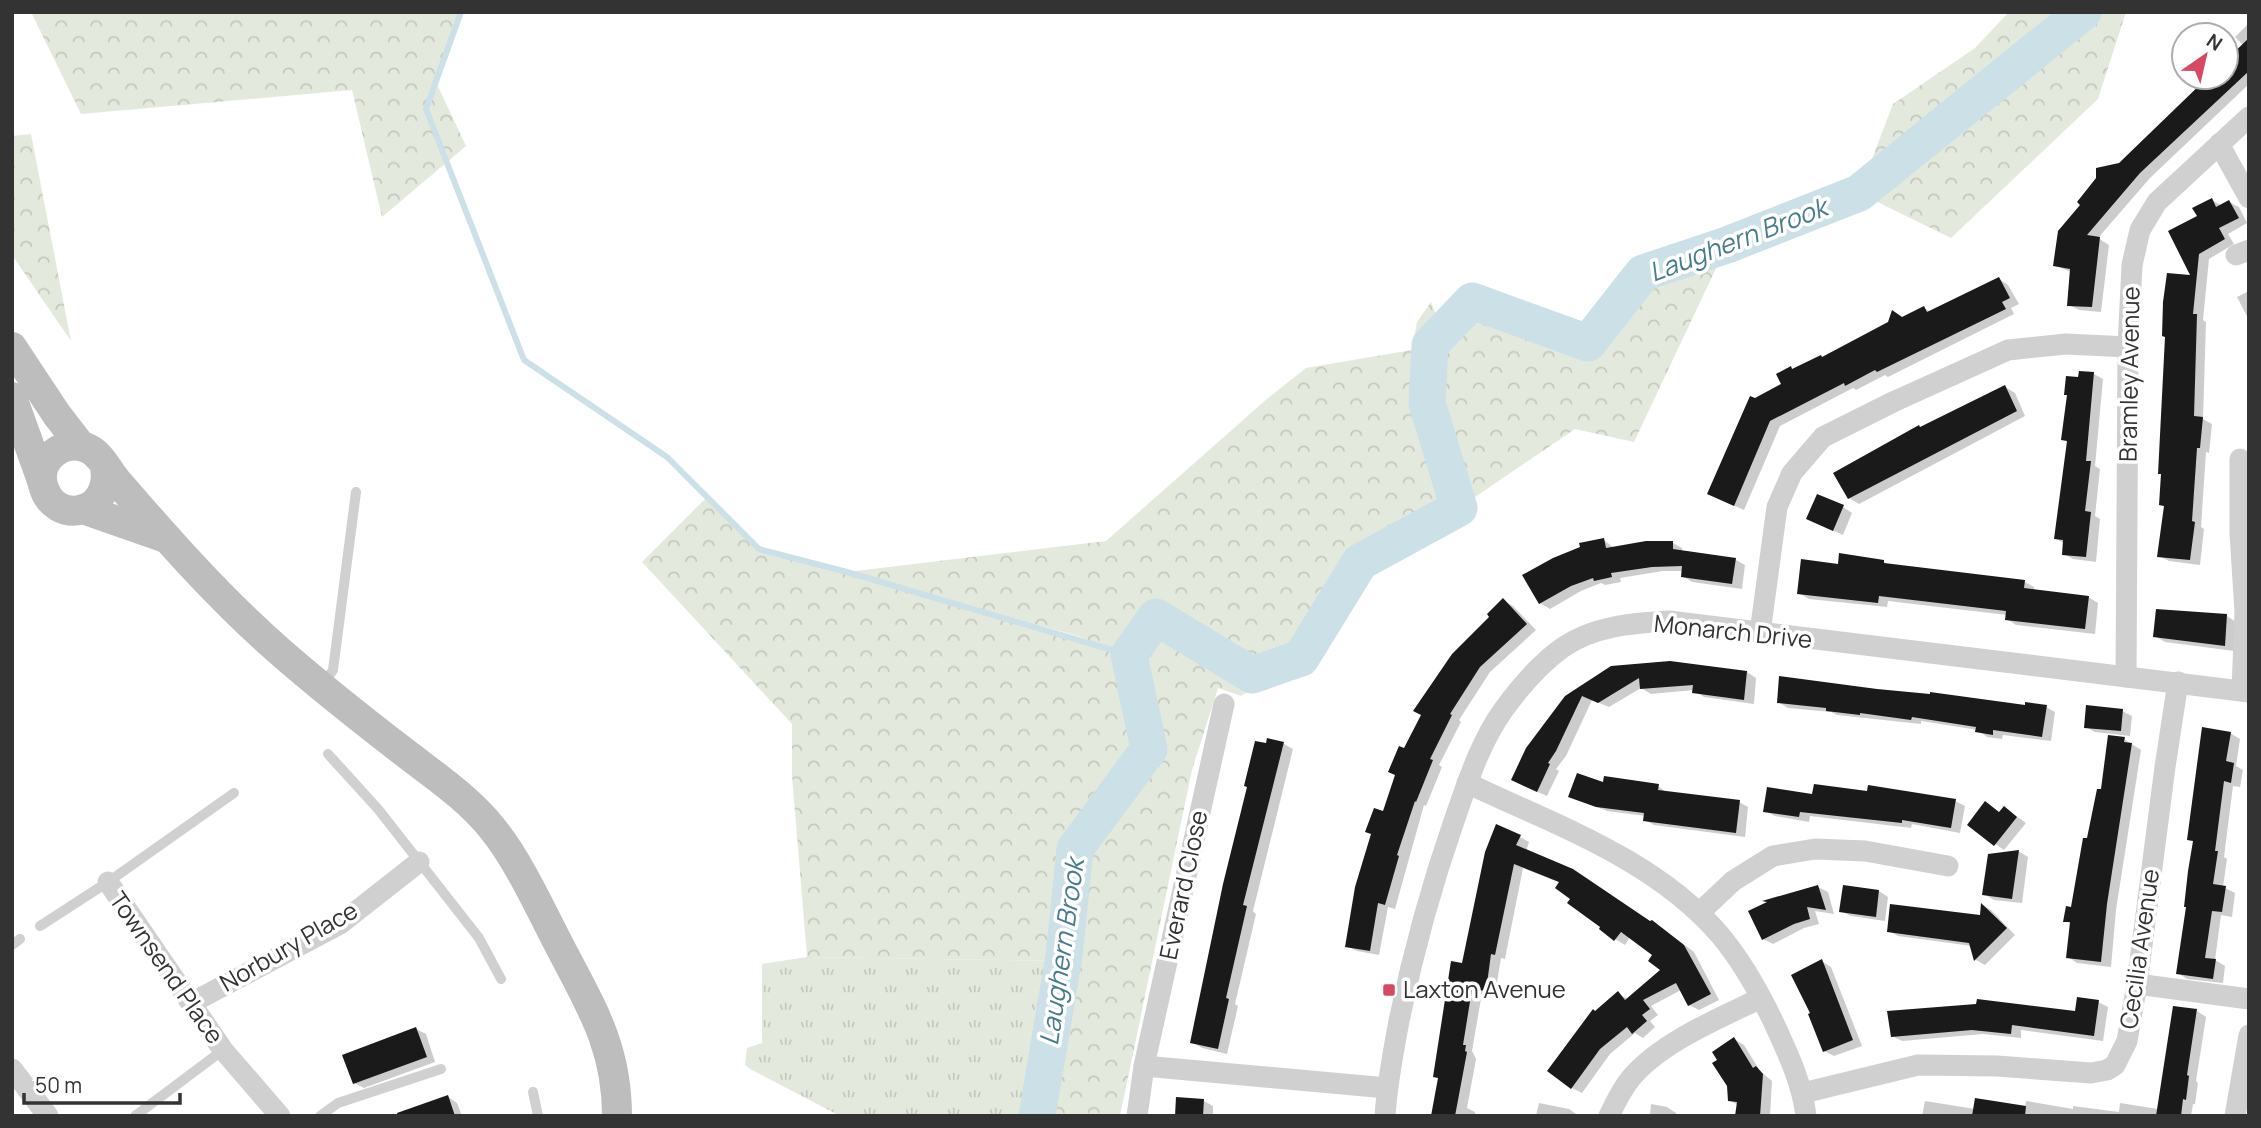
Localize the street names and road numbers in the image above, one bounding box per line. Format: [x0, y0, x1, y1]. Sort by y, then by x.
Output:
street label: Bramley Avenue [2110, 286, 2147, 462]
street label: Monarch Drive [1652, 606, 1814, 655]
street label: Everard Close [1151, 807, 1214, 962]
street label: Cecilia Avenue [2111, 867, 2166, 1031]
street label: Townsend Place [102, 885, 232, 1050]
street label: Norbury Place [213, 893, 363, 999]

